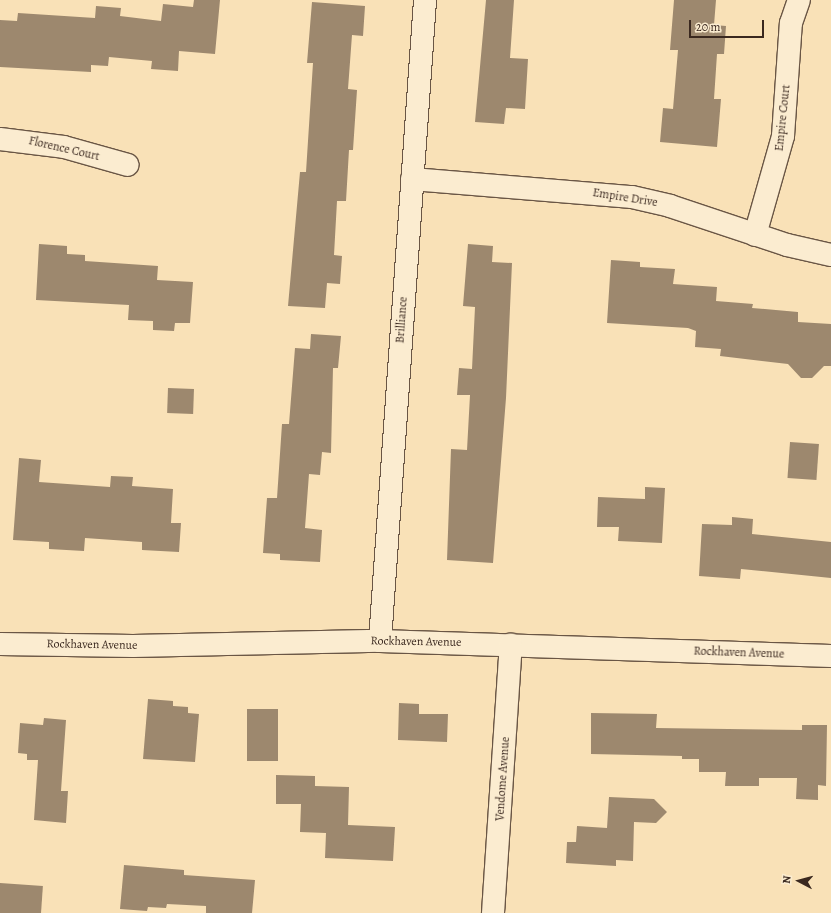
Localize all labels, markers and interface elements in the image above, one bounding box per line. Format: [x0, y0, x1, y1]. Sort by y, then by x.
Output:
scale bar [691, 12, 766, 38]
text: 20 m [696, 19, 720, 35]
street label: Empire Court [772, 84, 794, 152]
street label: Florence Court [27, 134, 101, 164]
street label: Empire Drive [591, 186, 659, 210]
street label: Brilliance [393, 296, 411, 344]
street label: Rockhaven Avenue [370, 634, 462, 650]
street label: Rockhaven Avenue [46, 637, 138, 653]
street label: Rockhaven Avenue [693, 644, 785, 662]
street label: Vendome Avenue [493, 736, 513, 822]
north arrow [779, 861, 819, 901]
text: N [779, 875, 794, 884]

